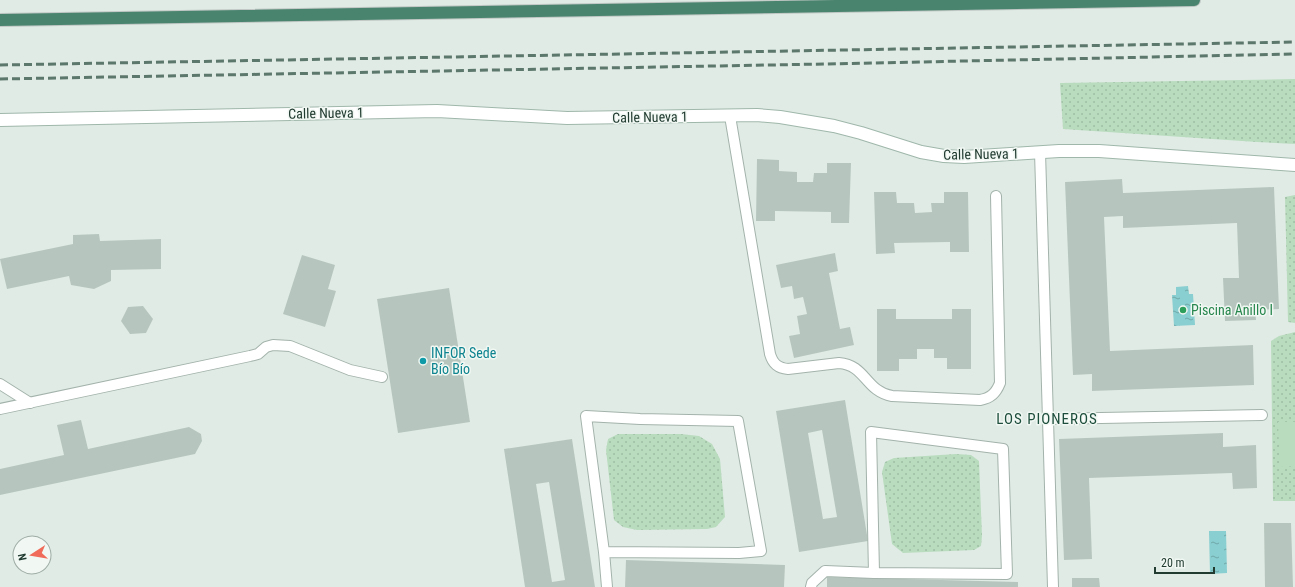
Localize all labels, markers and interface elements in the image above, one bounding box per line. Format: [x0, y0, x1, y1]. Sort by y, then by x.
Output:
street label: Calle Nueva 1 [288, 104, 364, 122]
street label: Calle Nueva 1 [612, 108, 688, 126]
street label: Calle Nueva 1 [943, 145, 1019, 163]
place label: Piscina Anillo I [1191, 302, 1273, 318]
marker: Piscina Anillo I [1178, 305, 1188, 315]
place label: INFOR Sede Bío Bío [431, 345, 497, 377]
marker: INFOR Sede Bío Bío [418, 356, 428, 366]
district label: LOS PIONEROS [996, 410, 1098, 428]
north arrow [12, 535, 52, 575]
scale bar [1155, 549, 1214, 575]
text: N [16, 552, 30, 562]
text: 20 m [1161, 556, 1185, 570]

